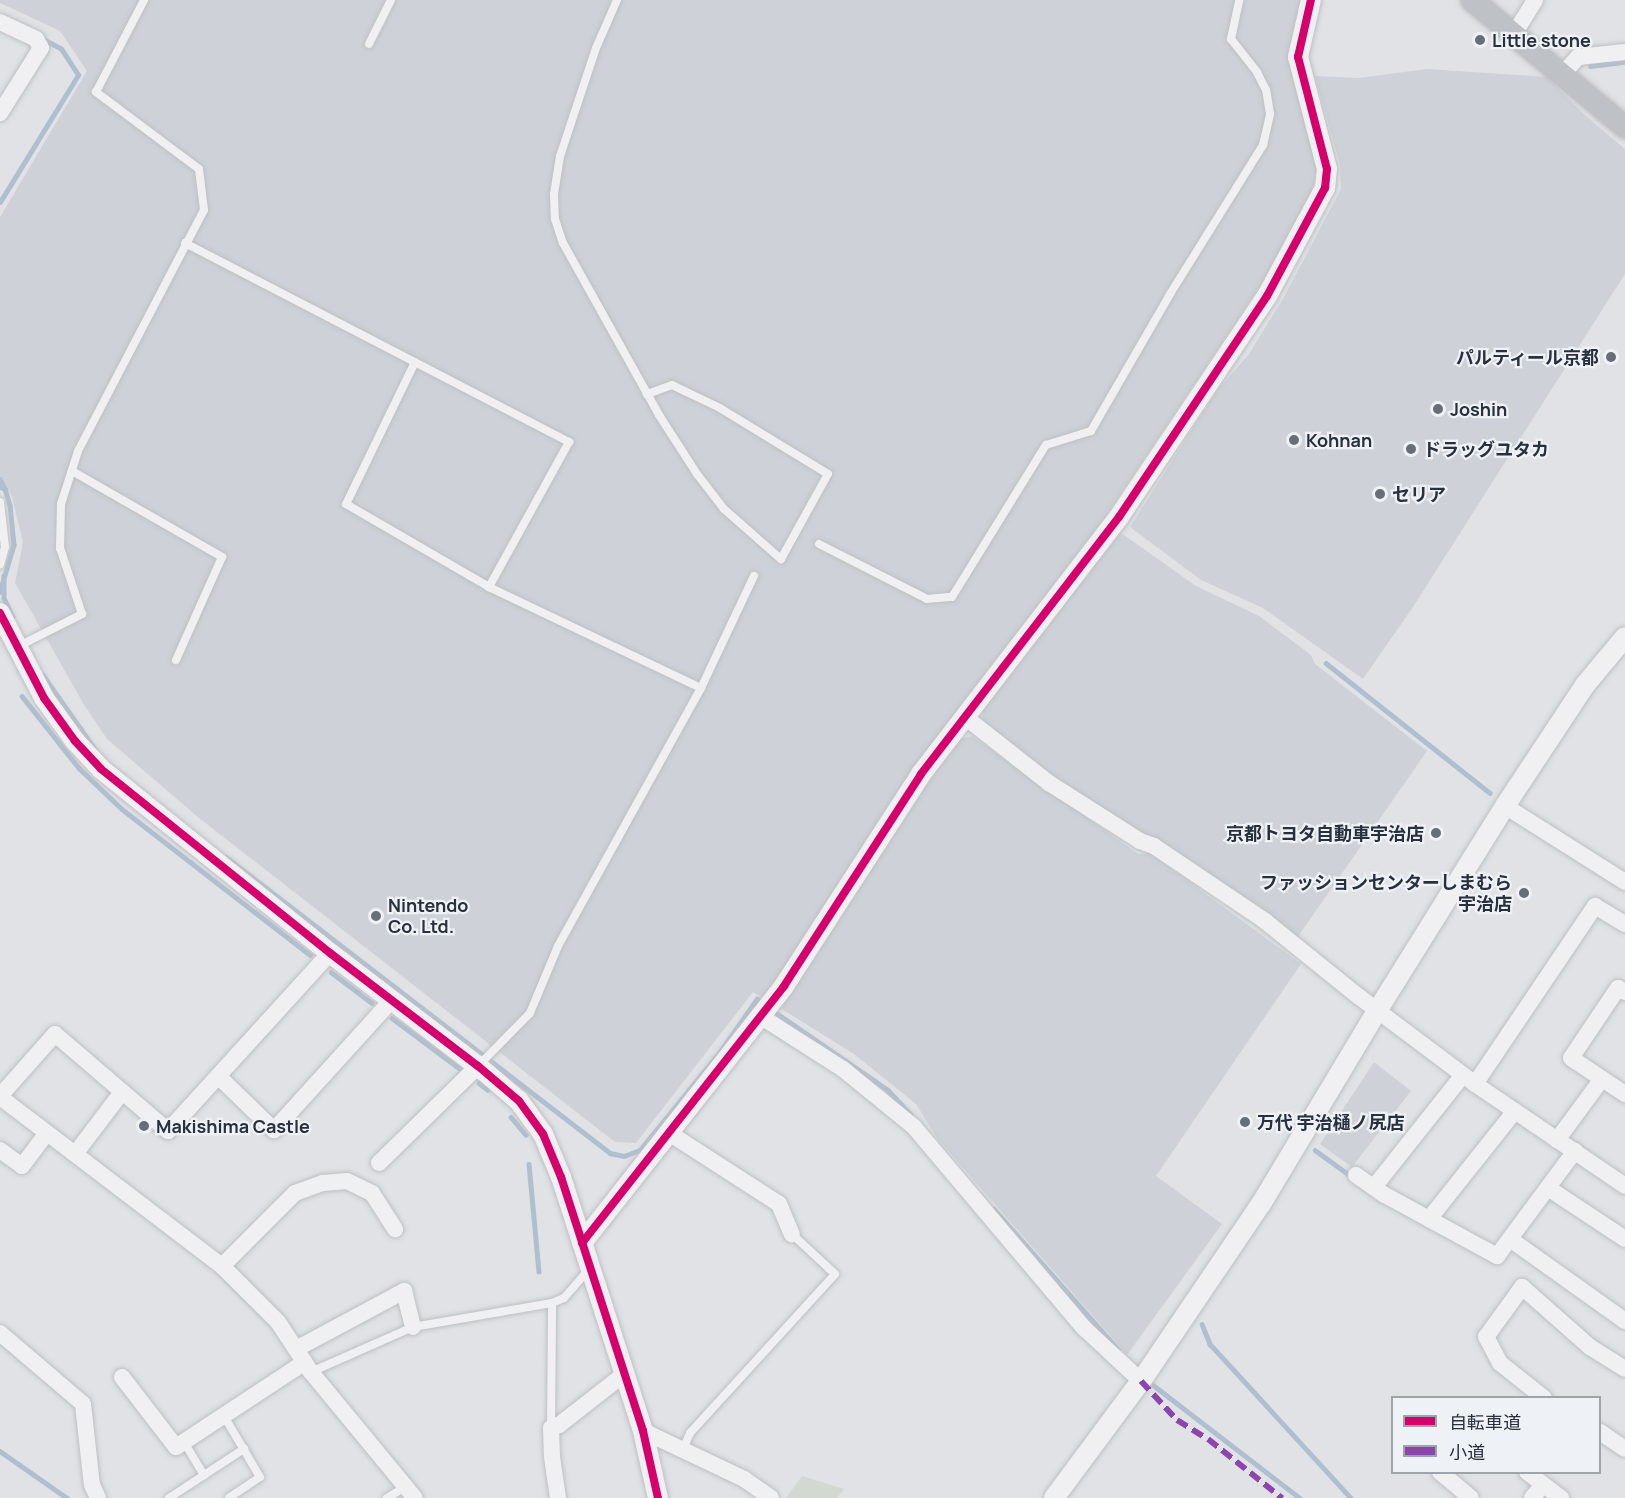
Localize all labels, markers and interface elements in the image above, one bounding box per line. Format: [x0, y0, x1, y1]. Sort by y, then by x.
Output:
place label: Little stone [1492, 29, 1591, 51]
marker: Little stone [1473, 33, 1487, 47]
place label: パルティール京都 [1455, 346, 1599, 368]
marker: パルティール京都 [1604, 350, 1618, 364]
place label: Joshin [1450, 398, 1507, 420]
marker: Joshin [1431, 402, 1445, 416]
place label: Kohnan [1306, 429, 1372, 451]
marker: Kohnan [1287, 433, 1301, 447]
place label: ドラッグユタカ [1423, 438, 1549, 460]
marker: ドラッグユタカ [1404, 442, 1418, 456]
place label: セリア [1392, 483, 1446, 505]
marker: セリア [1373, 487, 1387, 501]
place label: 京都トヨタ自動車宇治店 [1226, 822, 1424, 844]
marker: 京都トヨタ自動車宇治店 [1429, 826, 1443, 840]
place label: ファッションセンターしまむら 宇治店 [1260, 872, 1512, 914]
marker: ファッションセンターしまむら 宇治店 [1517, 886, 1531, 900]
place label: Nintendo Co. Ltd. [388, 895, 468, 938]
marker: Nintendo Co. Ltd. [369, 909, 383, 923]
place label: 万代 宇治樋ノ尻店 [1257, 1111, 1405, 1133]
place label: Makishima Castle [156, 1115, 310, 1137]
marker: 万代 宇治樋ノ尻店 [1238, 1115, 1252, 1129]
marker: Makishima Castle [137, 1119, 151, 1133]
legend [1391, 1396, 1601, 1474]
text: 自転車道 [1449, 1410, 1521, 1434]
text: 小道 [1449, 1440, 1485, 1464]

